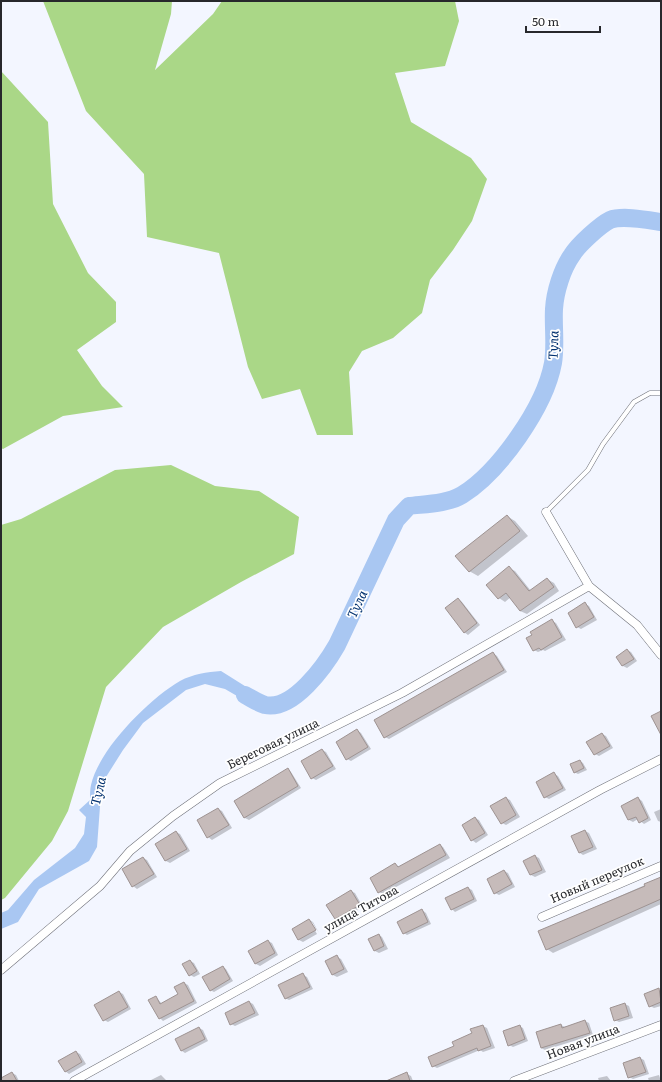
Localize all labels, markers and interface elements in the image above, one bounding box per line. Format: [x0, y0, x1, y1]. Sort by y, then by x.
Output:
scale bar [526, 8, 600, 34]
text: 50 m [532, 12, 559, 30]
water label: Тула [542, 330, 563, 360]
water label: Тула [342, 586, 372, 621]
street label: Береговая улица [223, 713, 322, 773]
water label: Тула [85, 774, 110, 807]
street label: Новый переулок [547, 851, 646, 907]
street label: улица Титова [320, 880, 402, 936]
street label: Новая улица [544, 1019, 622, 1063]

